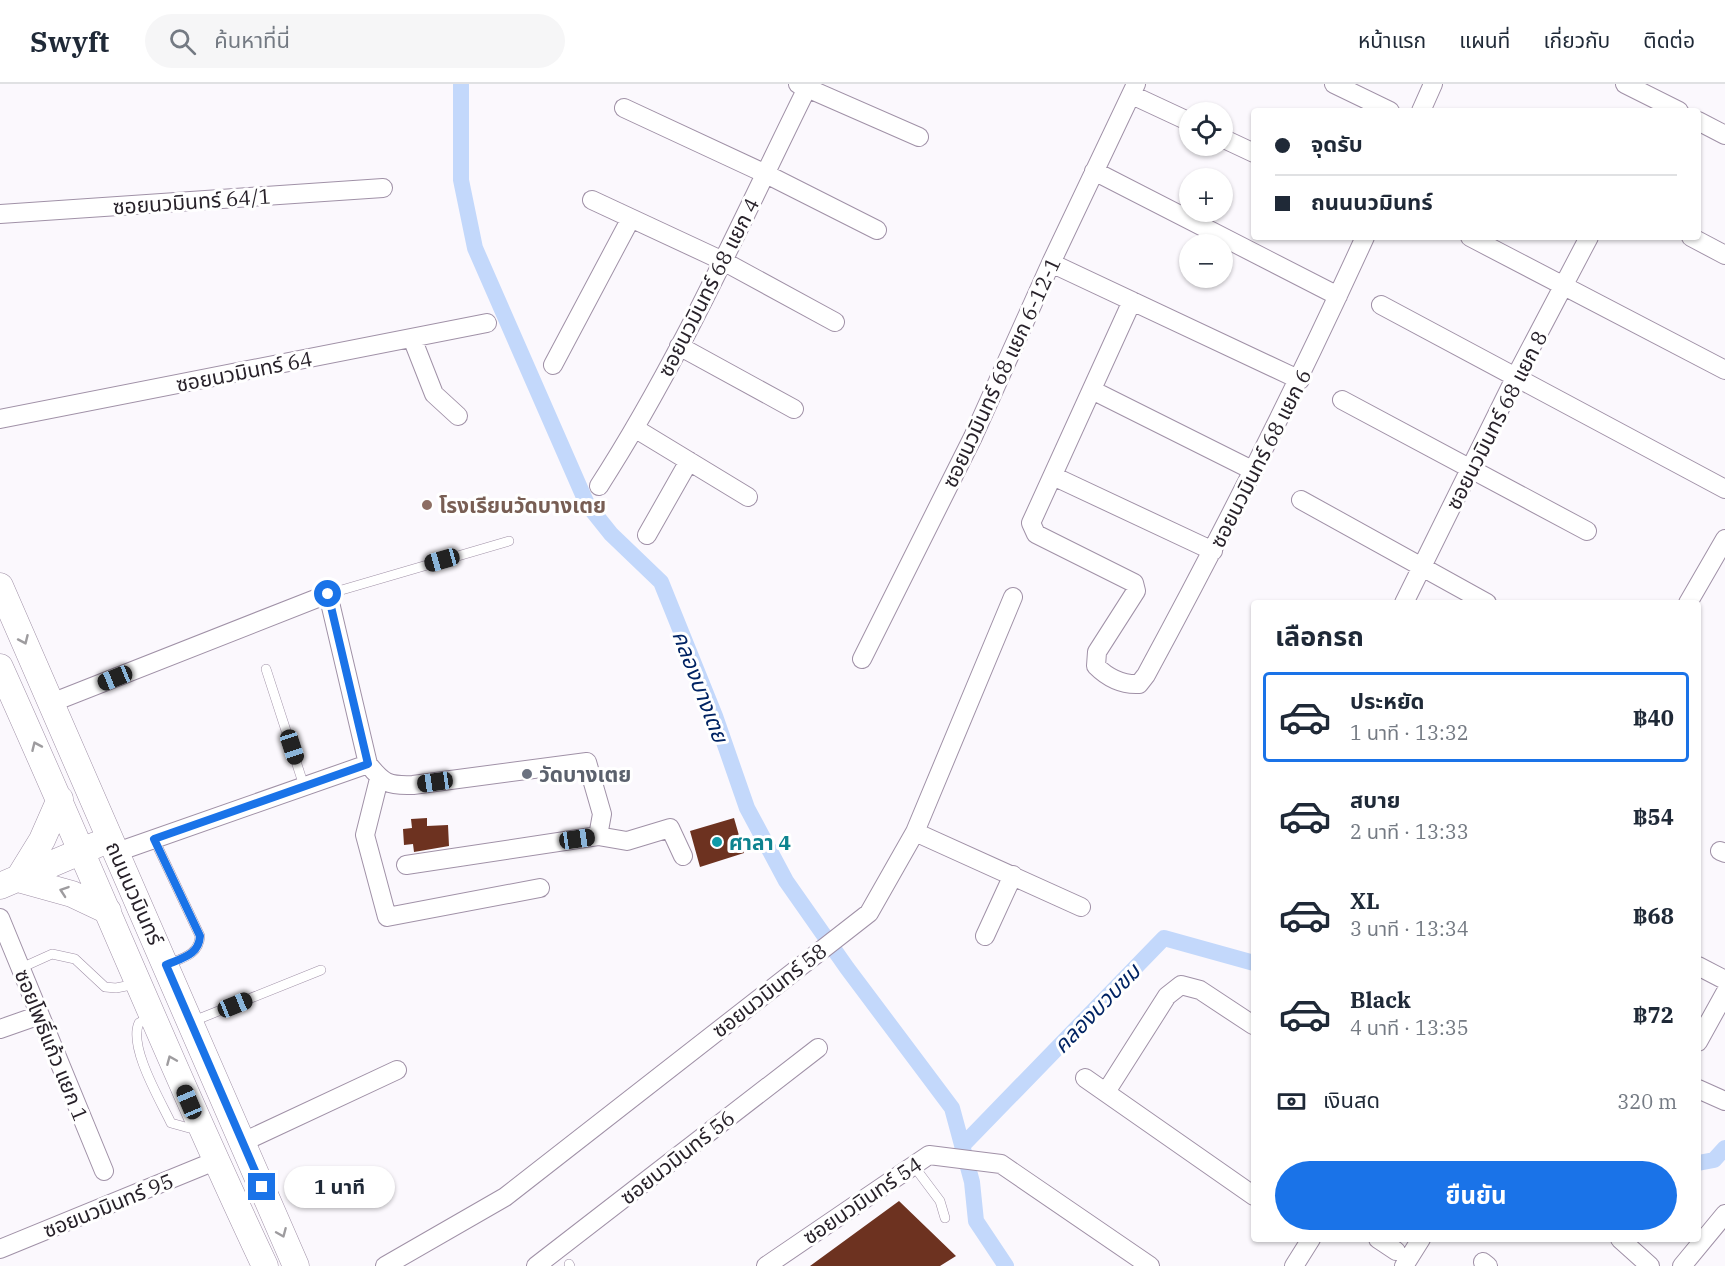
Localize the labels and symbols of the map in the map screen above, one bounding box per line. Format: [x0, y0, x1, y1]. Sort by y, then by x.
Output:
street label: ซอยนวมินทร์ 64/1 [112, 182, 272, 220]
street label: ซอยนวมินทร์ 68 แยก 4 [651, 193, 765, 381]
street label: ซอยนวมินทร์ 68 แยก 6-12-1 [935, 252, 1067, 492]
street label: ซอยนวมินทร์ 68 แยก 8 [1439, 326, 1553, 514]
street label: ซอยนวมินทร์ 64 [173, 344, 315, 398]
street label: ซอยนวมินทร์ 68 แยก 6 [1203, 364, 1317, 552]
place label: โรงเรียนวัดบางเตย [439, 491, 606, 519]
marker: โรงเรียนวัดบางเตย [420, 498, 434, 512]
car [422, 546, 462, 574]
route start [314, 580, 341, 607]
water label: คลองบางเตย [666, 626, 736, 748]
one-way arrow [16, 633, 28, 644]
car [95, 663, 135, 693]
car [278, 727, 306, 767]
one-way arrow [31, 741, 43, 752]
place label: วัดบางเตย [539, 760, 631, 788]
marker: วัดบางเตย [520, 767, 534, 781]
car [416, 771, 454, 793]
car [558, 828, 596, 850]
place label: ศาลา 4 [729, 828, 791, 856]
marker: ศาลา 4 [710, 835, 724, 849]
street label: ถนนนวมินทร์ [100, 837, 171, 950]
one-way arrow [59, 886, 70, 899]
street label: ซอยนวมินทร์ 58 [706, 936, 832, 1044]
water label: คลองบวบขม [1046, 956, 1147, 1059]
street label: ซอยโพธิ์แก้ว แยก 1 [9, 965, 95, 1125]
car [215, 990, 255, 1020]
one-way arrow [166, 1055, 178, 1066]
car [174, 1082, 204, 1122]
street label: ซอยนวมินทร์ 56 [614, 1103, 740, 1211]
street label: ซอยนวมินทร์ 54 [797, 1150, 927, 1250]
street label: ซอยนวมินทร์ 95 [39, 1166, 177, 1244]
callout: 1 นาที [283, 1166, 394, 1208]
route end [248, 1173, 275, 1200]
one-way arrow [275, 1227, 287, 1238]

